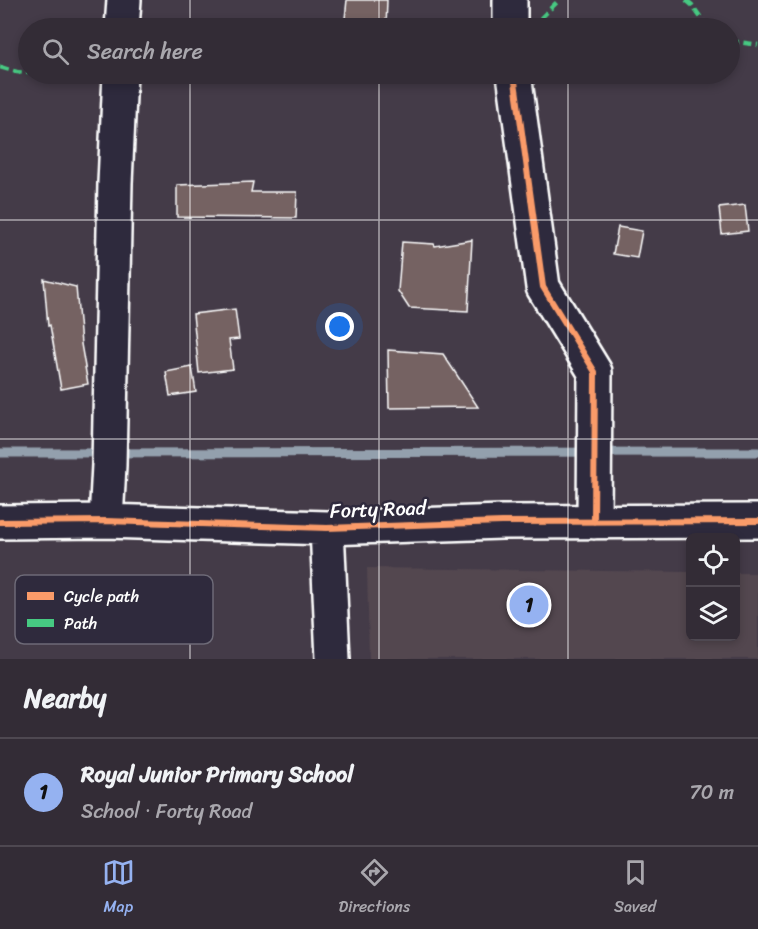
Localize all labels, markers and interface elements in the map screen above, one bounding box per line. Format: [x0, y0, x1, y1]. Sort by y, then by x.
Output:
search box [18, 18, 740, 84]
text: Search here [87, 32, 203, 71]
icon: search [39, 35, 72, 68]
your location [325, 312, 354, 341]
street label: Forty Road [329, 490, 428, 529]
map controls [686, 533, 740, 641]
button: locate [686, 533, 740, 587]
legend [15, 575, 213, 644]
text: Cycle path [64, 582, 139, 611]
pin: 1 [510, 582, 548, 628]
button: layers [686, 587, 740, 641]
text: Path [64, 609, 97, 638]
text: Nearby [24, 675, 106, 721]
text: Royal Junior Primary School [81, 755, 354, 794]
text: 1 [39, 775, 48, 810]
text: 70 m [689, 775, 734, 810]
text: School · Forty Road [81, 794, 252, 829]
tab: Map [102, 856, 135, 921]
tab: Directions [339, 856, 410, 921]
tab: Saved [614, 856, 656, 921]

